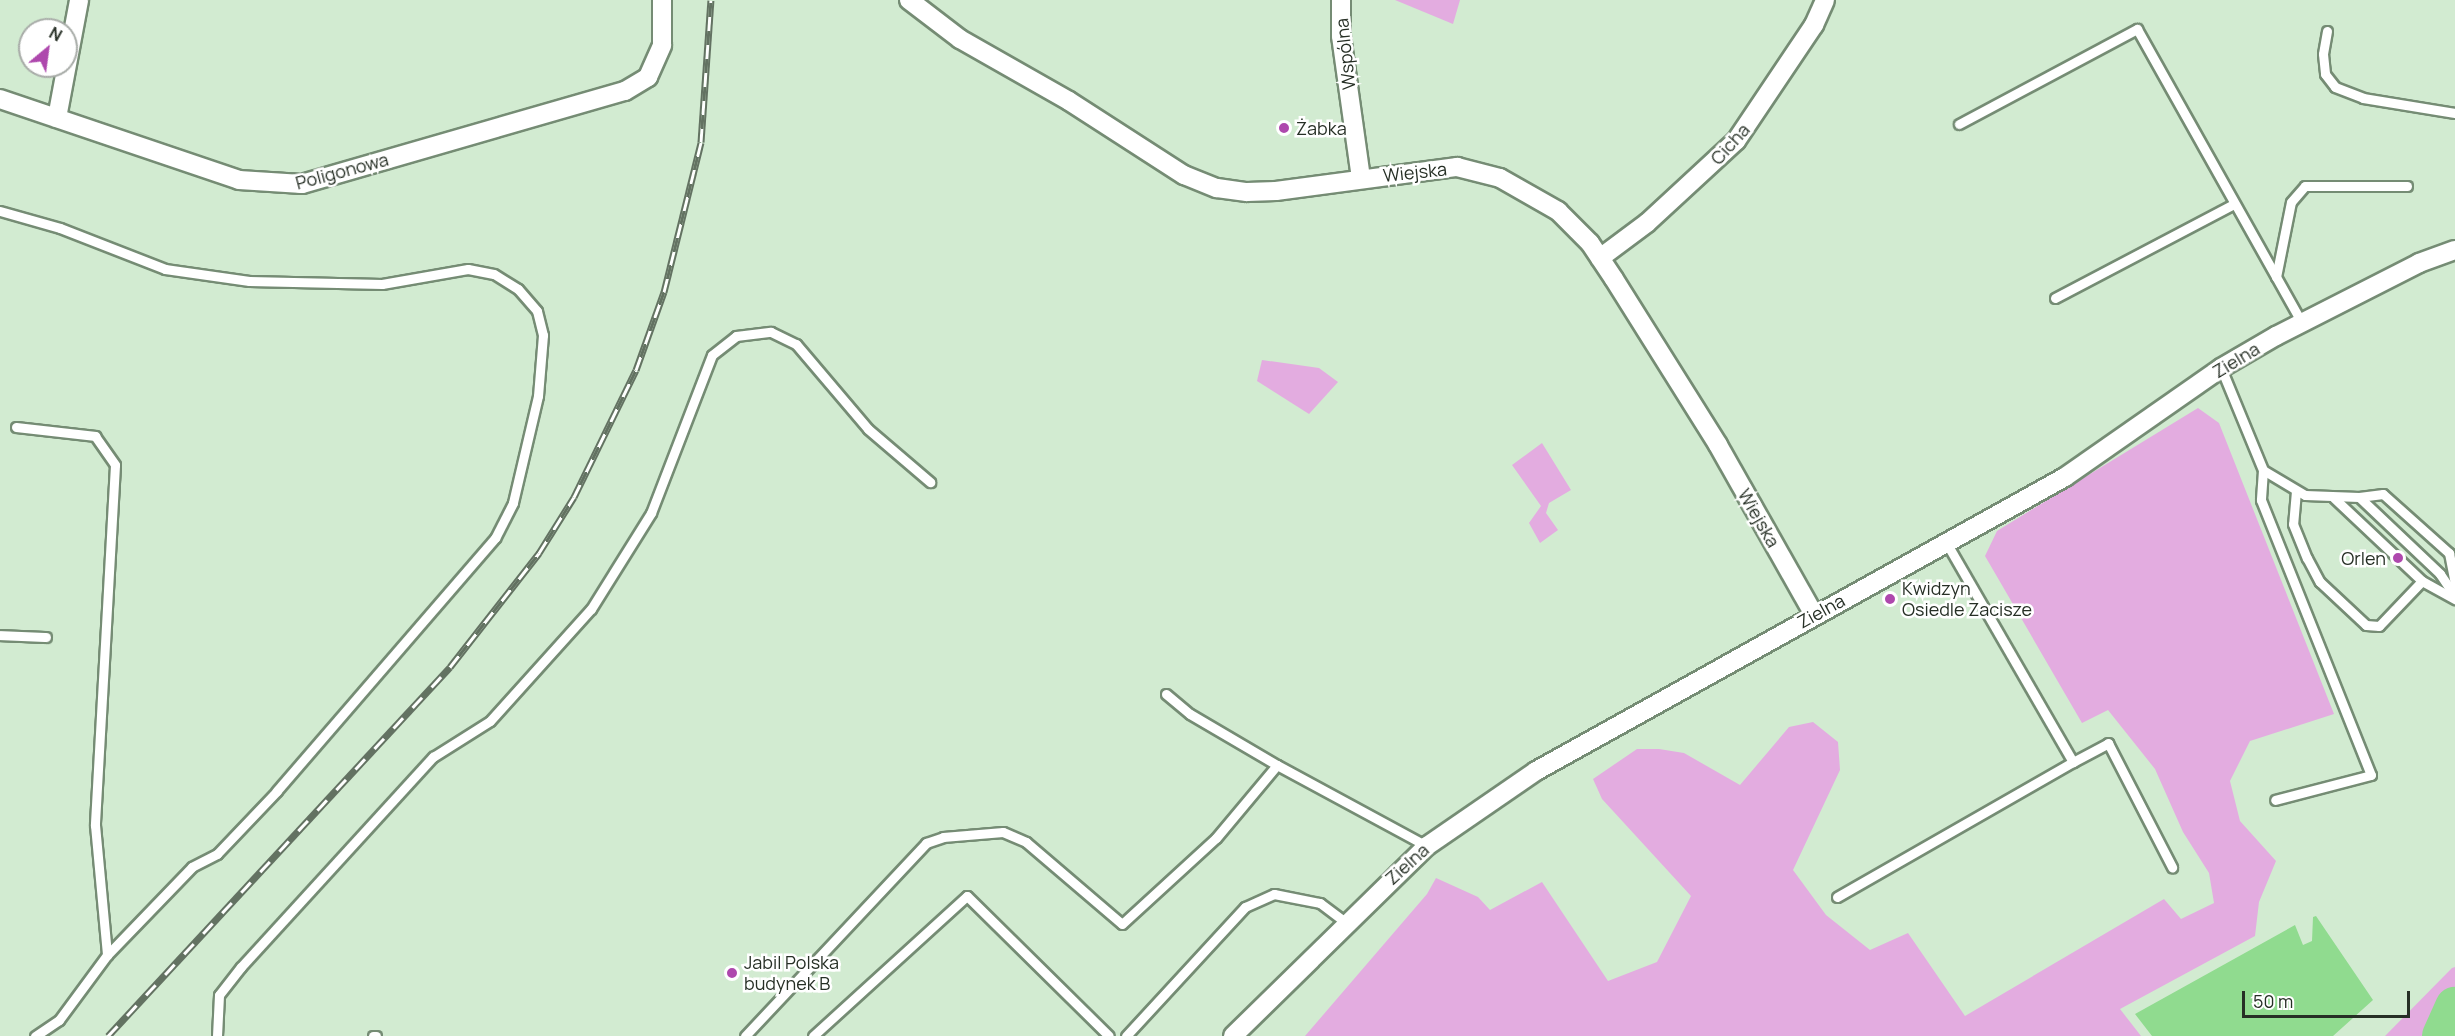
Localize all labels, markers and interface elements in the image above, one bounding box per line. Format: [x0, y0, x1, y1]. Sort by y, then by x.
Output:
street label: Wspólna [1330, 17, 1360, 91]
north arrow [18, 18, 78, 78]
text: N [45, 22, 66, 46]
place label: Żabka [1296, 117, 1347, 139]
street label: Cicha [1706, 119, 1754, 169]
marker: Żabka [1277, 121, 1291, 135]
street label: Poligonowa [293, 148, 391, 194]
street label: Wiejska [1382, 158, 1448, 186]
street label: Zielna [2209, 338, 2263, 382]
street label: Wiejska [1734, 485, 1784, 551]
place label: Orlen [2341, 547, 2386, 569]
marker: Orlen [2391, 551, 2405, 565]
place label: Kwidzyn Osiedle Zacisze [1902, 578, 2032, 620]
street label: Zielna [1794, 589, 1848, 633]
marker: Kwidzyn Osiedle Zacisze [1883, 592, 1897, 606]
street label: Zielna [1381, 839, 1433, 889]
place label: Jabil Polska budynek B [744, 952, 839, 994]
marker: Jabil Polska budynek B [725, 966, 739, 980]
scale bar [2245, 979, 2413, 1017]
text: 50 m [2253, 989, 2293, 1013]

